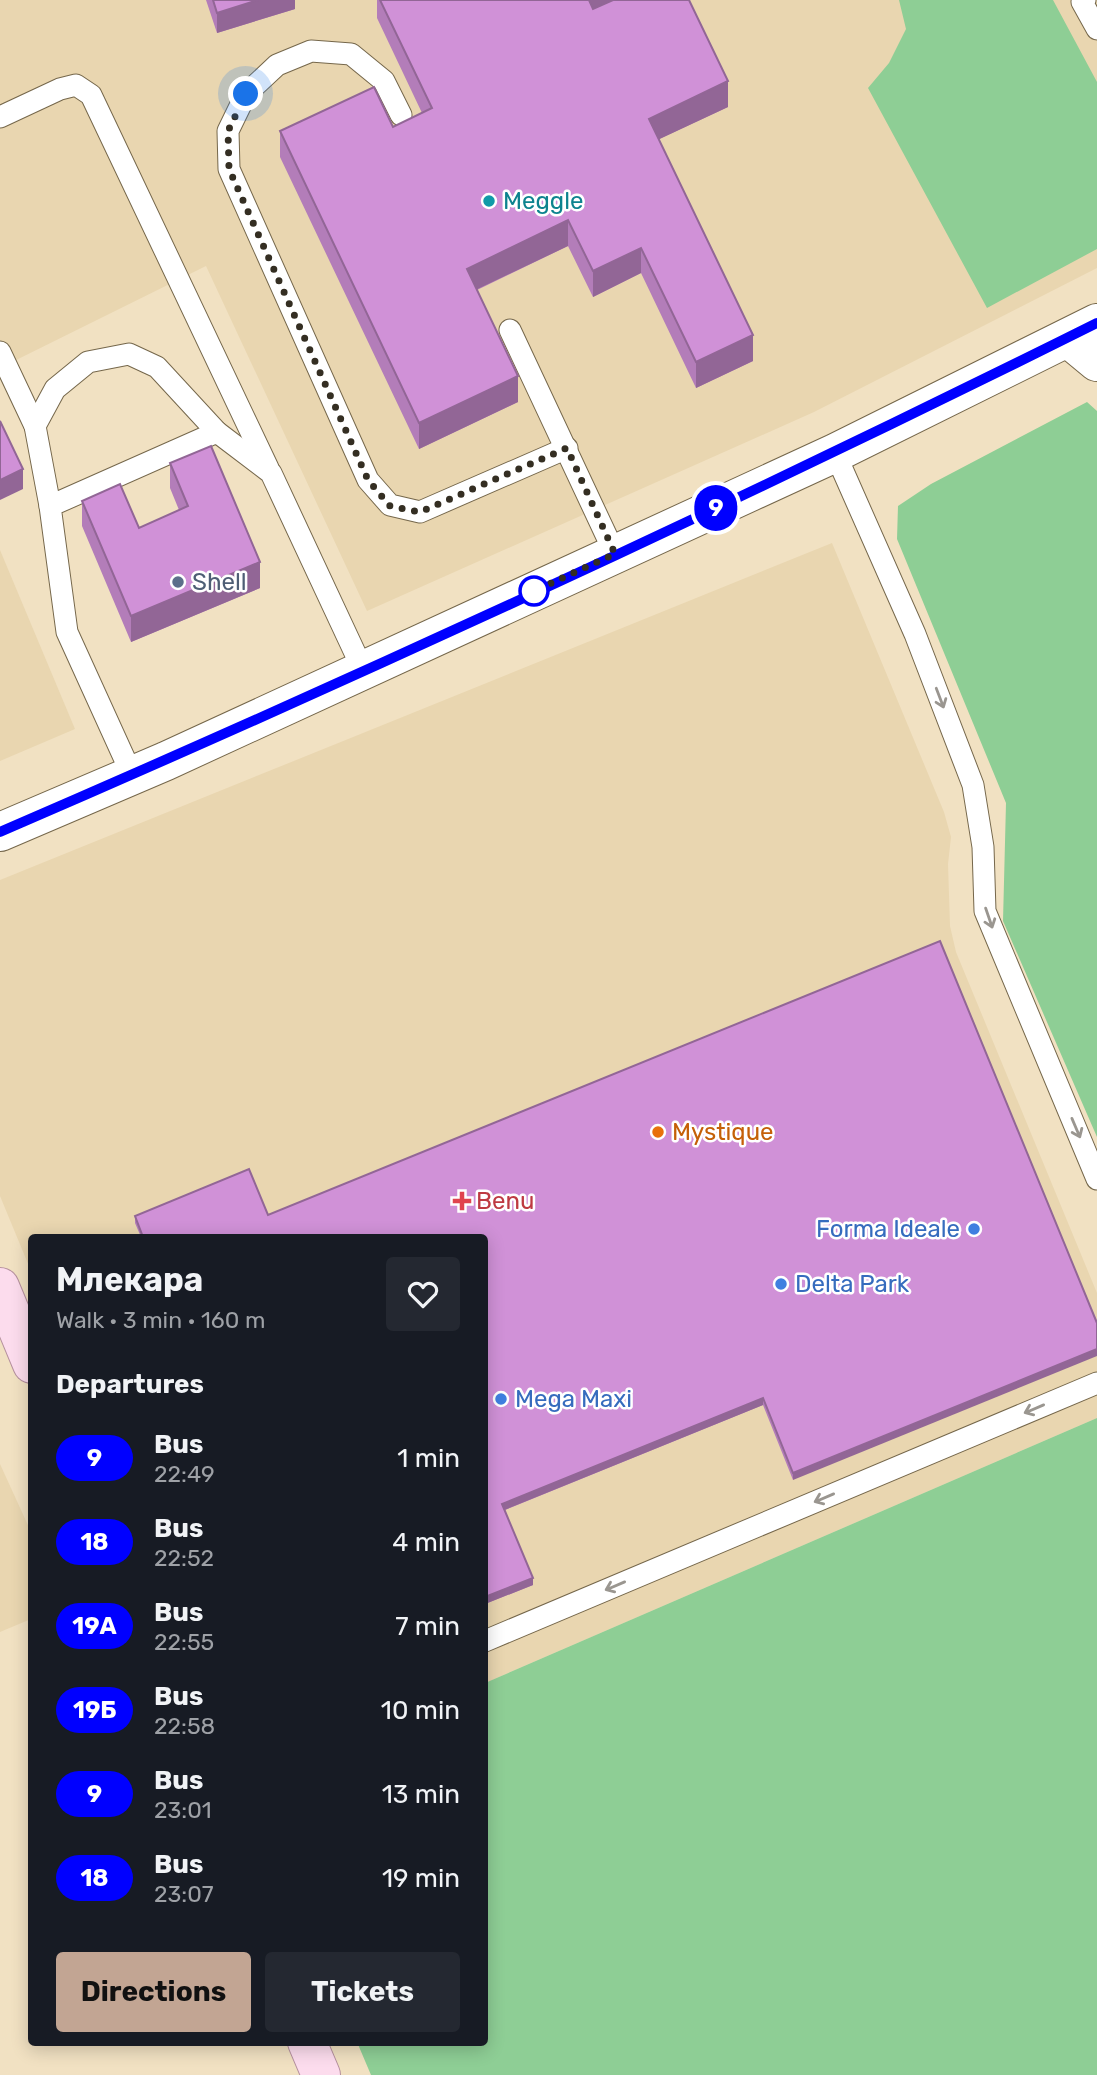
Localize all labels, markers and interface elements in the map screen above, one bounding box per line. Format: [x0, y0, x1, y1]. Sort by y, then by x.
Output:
your location [228, 76, 263, 111]
place label: Meggle [503, 187, 583, 215]
marker: Meggle [481, 193, 497, 209]
line badge: 9 [693, 485, 739, 531]
text: 9 [708, 494, 724, 522]
place label: Shell [192, 568, 247, 596]
marker: Shell [170, 574, 186, 590]
unlabelled marker [519, 576, 549, 606]
one-way arrow [934, 687, 947, 708]
one-way arrow [984, 906, 996, 928]
one-way arrow [1070, 1117, 1083, 1138]
place label: Mystique [672, 1118, 774, 1146]
marker: Mystique [650, 1124, 666, 1140]
place label: Benu [476, 1187, 534, 1215]
marker: Benu [454, 1193, 470, 1209]
place label: Forma Ideale [816, 1215, 960, 1243]
marker: Forma Ideale [966, 1221, 982, 1237]
button: heart [386, 1257, 460, 1331]
text: Млекара [56, 1260, 203, 1299]
place label: Delta Park [795, 1270, 910, 1298]
marker: Delta Park [773, 1276, 789, 1292]
text: Walk · 3 min · 160 m [56, 1306, 265, 1334]
text: Departures [56, 1369, 204, 1400]
place label: Mega Maxi [515, 1385, 632, 1413]
marker: Mega Maxi [493, 1391, 509, 1407]
one-way arrow [1024, 1404, 1045, 1417]
text: Bus [154, 1429, 203, 1460]
text: 1 min [397, 1443, 460, 1474]
text: 9 [87, 1444, 102, 1472]
text: 22:49 [154, 1460, 215, 1488]
one-way arrow [814, 1492, 836, 1505]
text: Bus [154, 1513, 203, 1544]
text: 4 min [392, 1527, 460, 1558]
text: 18 [80, 1528, 109, 1556]
text: 22:52 [154, 1544, 214, 1572]
one-way arrow [604, 1580, 626, 1593]
text: Bus [154, 1597, 203, 1628]
text: 7 min [395, 1611, 460, 1642]
text: 19А [72, 1612, 117, 1640]
text: 22:55 [154, 1628, 214, 1656]
text: Bus [154, 1681, 203, 1712]
text: 10 min [381, 1695, 460, 1726]
text: 19Б [73, 1696, 116, 1724]
text: 22:58 [154, 1712, 215, 1740]
text: Bus [154, 1765, 203, 1796]
text: 13 min [382, 1779, 460, 1810]
text: 9 [87, 1780, 102, 1808]
text: 23:01 [154, 1796, 212, 1824]
text: Bus [154, 1849, 203, 1880]
text: 19 min [382, 1863, 460, 1894]
text: 18 [80, 1864, 109, 1892]
text: 23:07 [154, 1880, 214, 1908]
button: Directions [56, 1952, 251, 2032]
button: Tickets [265, 1952, 460, 2032]

